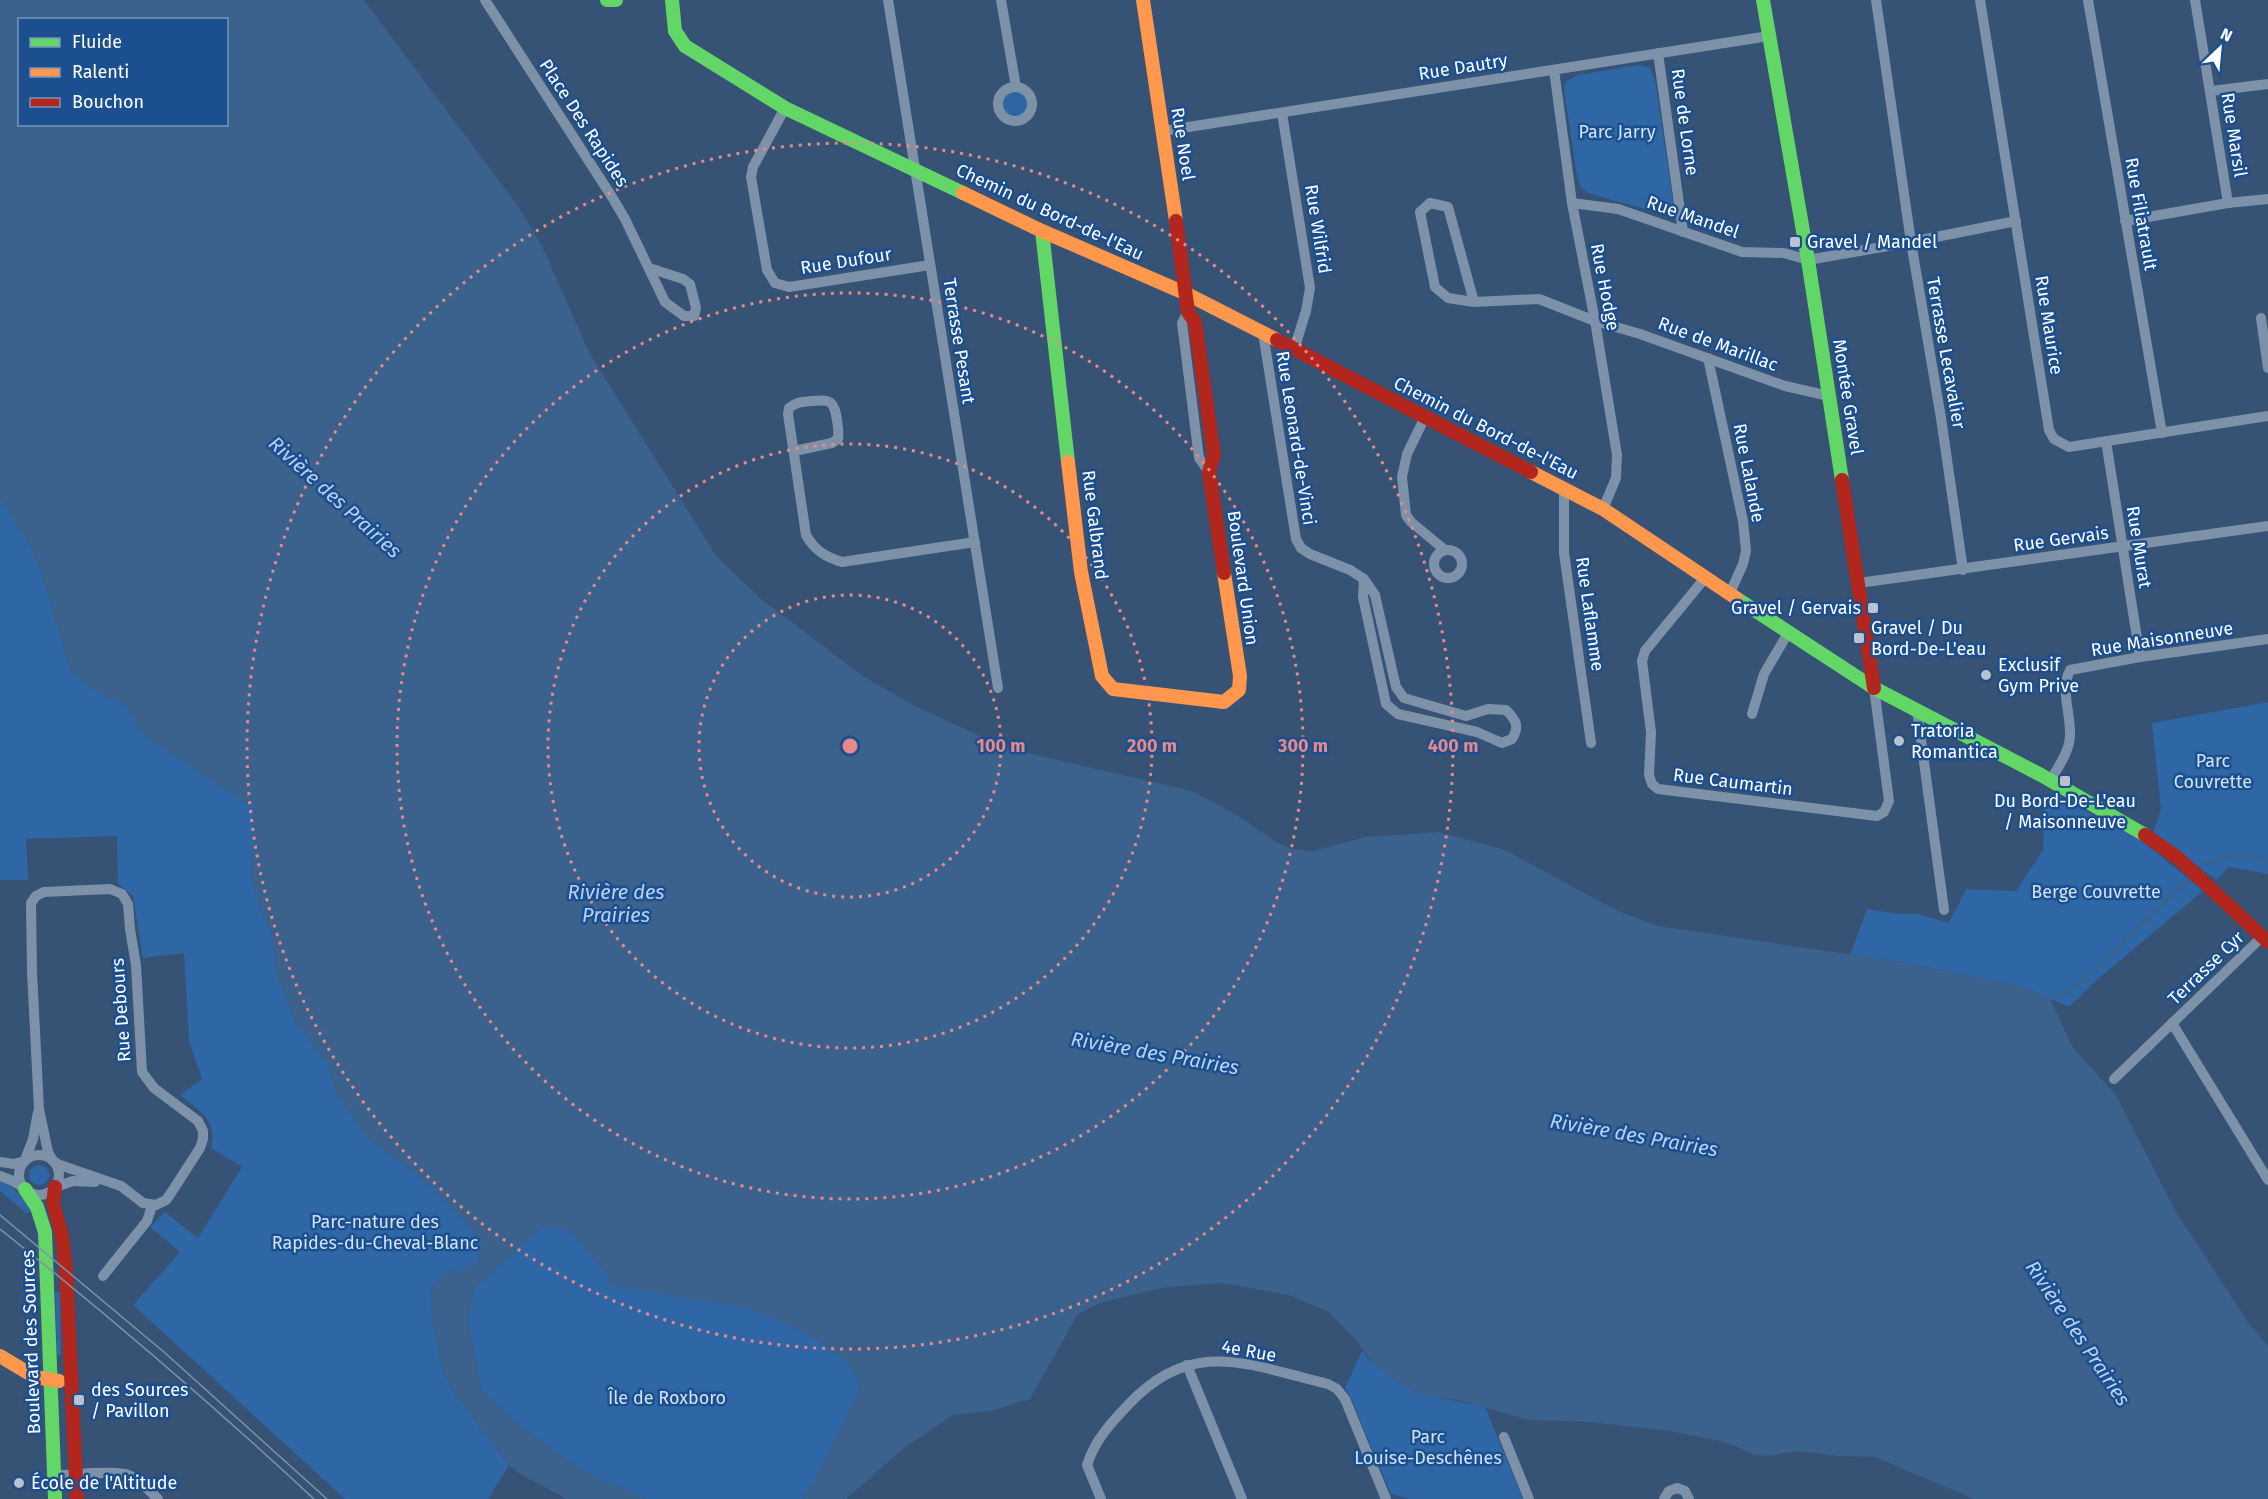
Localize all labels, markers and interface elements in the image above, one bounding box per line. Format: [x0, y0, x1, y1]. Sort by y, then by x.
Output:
legend [18, 18, 228, 126]
north arrow [2190, 18, 2250, 78]
text: N [2217, 24, 2235, 46]
text: Fluide [72, 31, 122, 53]
street label: Rue Dautry [1417, 49, 1509, 85]
street label: Place Des Rapides [534, 55, 634, 191]
text: Ralenti [72, 61, 129, 83]
street label: Rue de Lorne [1667, 67, 1703, 177]
text: Bouchon [72, 91, 144, 113]
street label: Rue Marsil [2216, 91, 2252, 179]
street label: Rue Noel [1166, 106, 1200, 182]
park label: Parc Jarry [1578, 121, 1656, 143]
street label: Rue Filiatrault [2120, 156, 2162, 273]
street label: Chemin du Bord-de-l'Eau [953, 159, 1147, 265]
street label: Rue Wilfrid [1300, 183, 1336, 275]
street label: Rue Mandel [1644, 191, 1742, 243]
place label: Gravel / Mandel [1807, 231, 1937, 253]
marker: Gravel / Mandel [1788, 235, 1802, 249]
street label: Rue Hodge [1586, 242, 1624, 332]
street label: Rue Dufour [799, 243, 893, 279]
street label: Rue Maurice [2030, 274, 2068, 376]
street label: Terrasse Lecavalier [1922, 275, 1970, 431]
street label: Terrasse Pesant [938, 277, 980, 406]
street label: Rue de Marillac [1655, 312, 1781, 376]
street label: Montée Gravel [1828, 338, 1868, 456]
street label: Rue Leonard-de-Vinci [1271, 349, 1321, 527]
street label: Chemin du Bord-de-l'Eau [1390, 372, 1582, 484]
street label: Rue Lalande [1729, 422, 1769, 524]
water label: Rivière des Prairies [264, 431, 406, 563]
street label: Rue Galbrand [1077, 469, 1113, 581]
street label: Rue Murat [2122, 504, 2156, 590]
street label: Boulevard Union [1223, 509, 1263, 647]
street label: Rue Gervais [2012, 521, 2110, 557]
street label: Rue Laflamme [1571, 555, 1609, 673]
place label: Gravel / Gervais [1731, 597, 1861, 619]
marker: Gravel / Gervais [1866, 601, 1880, 615]
place label: Gravel / Du Bord-De-L'eau [1871, 617, 1986, 660]
street label: Rue Maisonneuve [2089, 617, 2235, 661]
marker: Gravel / Du Bord-De-L'eau [1852, 631, 1866, 645]
place label: Exclusif Gym Prive [1998, 654, 2079, 697]
marker: Exclusif Gym Prive [1979, 668, 1993, 682]
place label: Tratoria Romantica [1911, 720, 1998, 763]
marker: Tratoria Romantica [1892, 734, 1906, 748]
text: 100 m [977, 735, 1025, 757]
text: 200 m [1127, 735, 1177, 757]
text: 300 m [1277, 735, 1328, 757]
text: 400 m [1428, 735, 1478, 757]
centre of rings [840, 736, 860, 756]
park label: Parc Couvrette [2174, 750, 2252, 793]
street label: Rue Caumartin [1672, 764, 1794, 800]
marker: Du Bord-De-L'eau / Maisonneuve [2058, 774, 2072, 788]
place label: Du Bord-De-L'eau / Maisonneuve [1994, 790, 2136, 833]
water label: Rivière des Prairies [567, 880, 665, 927]
park label: Berge Couvrette [2031, 881, 2161, 903]
street label: Terrasse Cyr [2163, 926, 2249, 1010]
street label: Rue Debours [106, 957, 136, 1063]
water label: Rivière des Prairies [1069, 1026, 1241, 1080]
water label: Rivière des Prairies [1548, 1108, 1720, 1162]
park label: Parc-nature des Rapides-du-Cheval-Blanc [272, 1211, 479, 1254]
street label: Boulevard des Sources [17, 1249, 45, 1435]
water label: Rivière des Prairies [2021, 1256, 2135, 1410]
street label: 4e Rue [1220, 1335, 1278, 1367]
place label: des Sources / Pavillon [91, 1379, 188, 1422]
park label: Île de Roxboro [607, 1387, 726, 1409]
marker: des Sources / Pavillon [72, 1393, 86, 1407]
park label: Parc Louise-Deschênes [1354, 1426, 1502, 1469]
place label: École de l'Altitude [31, 1471, 177, 1494]
marker: École de l'Altitude [12, 1476, 26, 1490]

